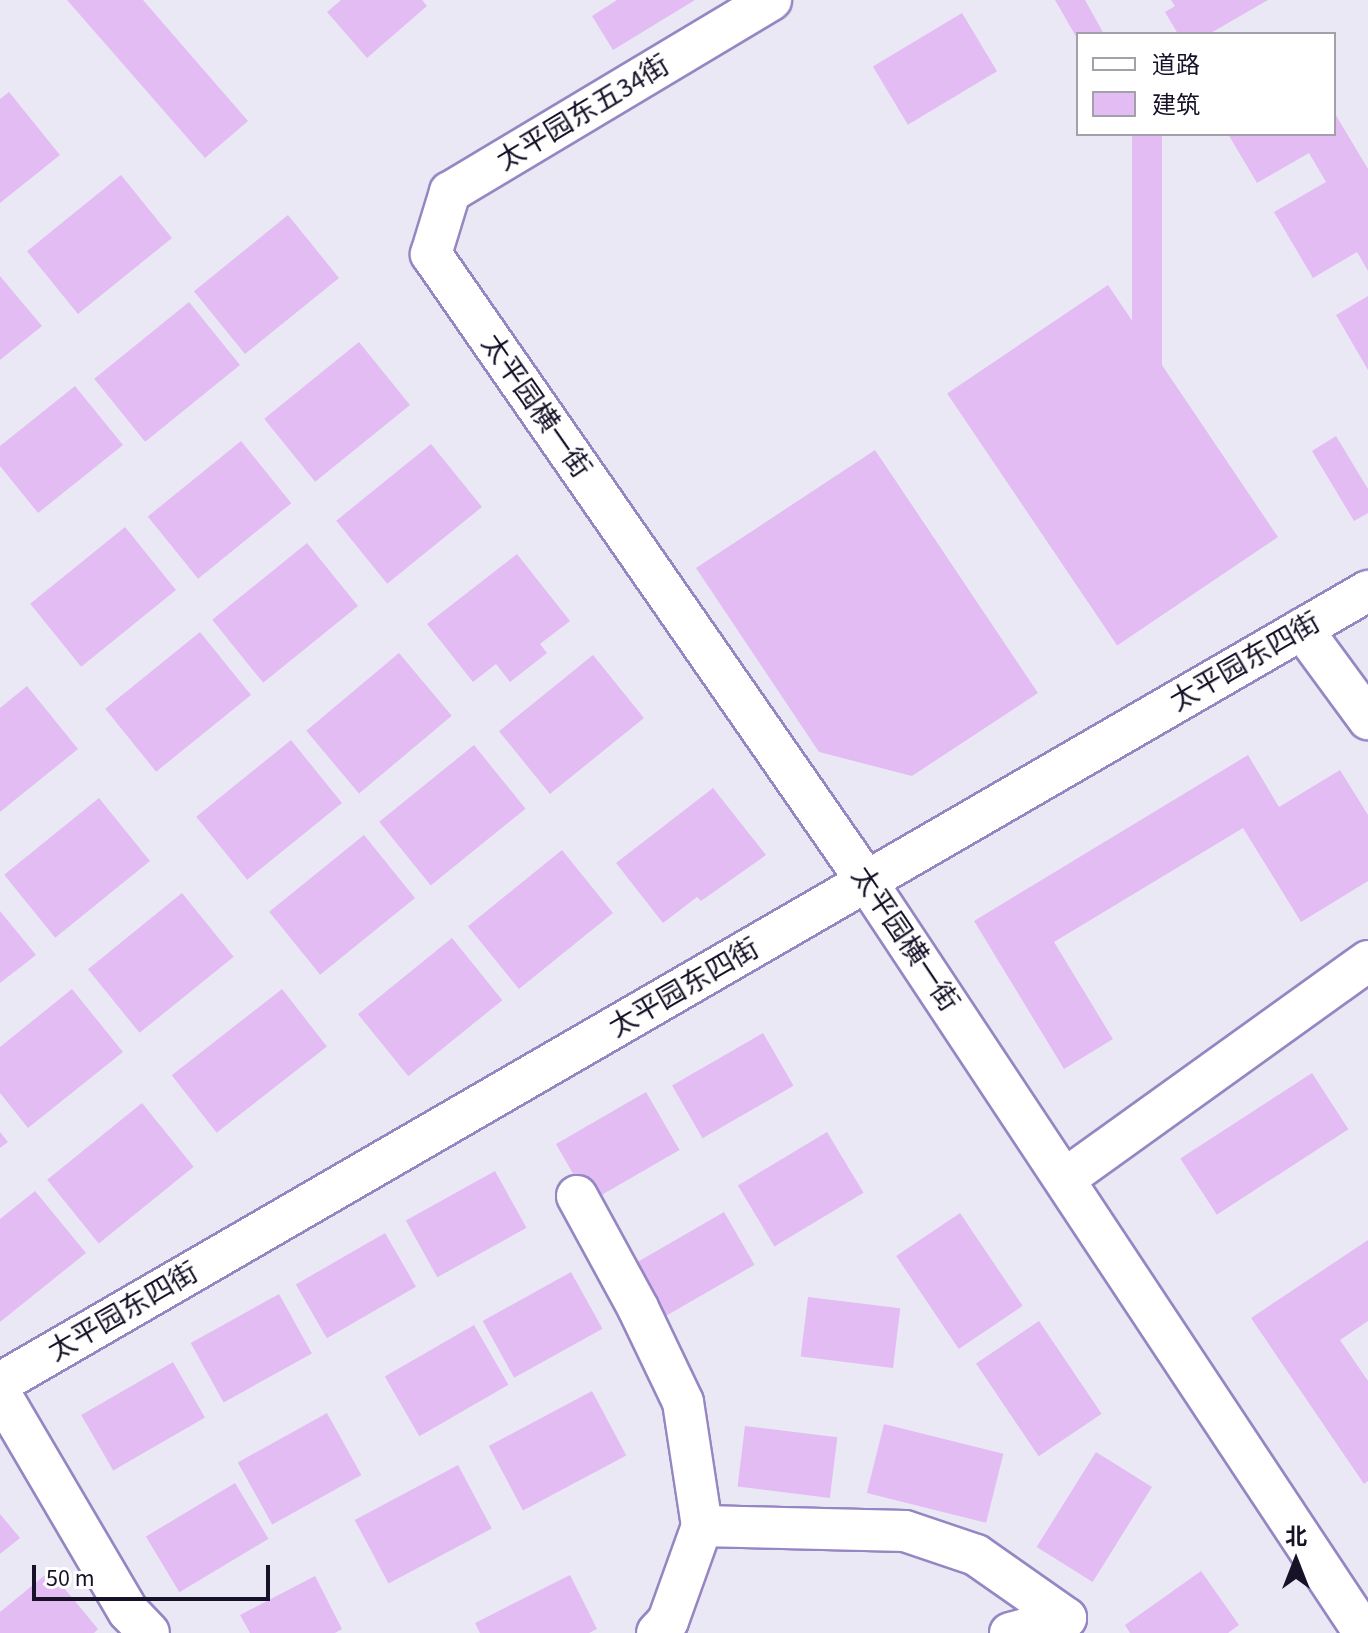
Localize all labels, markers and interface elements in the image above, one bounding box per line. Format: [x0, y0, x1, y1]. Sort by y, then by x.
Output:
legend [1076, 32, 1336, 136]
street label: 太平园东五34街 [490, 48, 676, 178]
text: 道路 [1152, 48, 1200, 83]
text: 建筑 [1152, 88, 1200, 123]
street label: 太平园横一街 [474, 328, 598, 484]
street label: 太平园东四街 [1164, 605, 1326, 719]
street label: 太平园横一街 [844, 860, 966, 1018]
street label: 太平园东四街 [603, 931, 765, 1045]
street label: 太平园东四街 [42, 1255, 204, 1369]
north arrow [1256, 1521, 1336, 1601]
text: 北 [1285, 1521, 1307, 1553]
scale bar [36, 1549, 274, 1599]
text: 50 m [46, 1561, 95, 1596]

